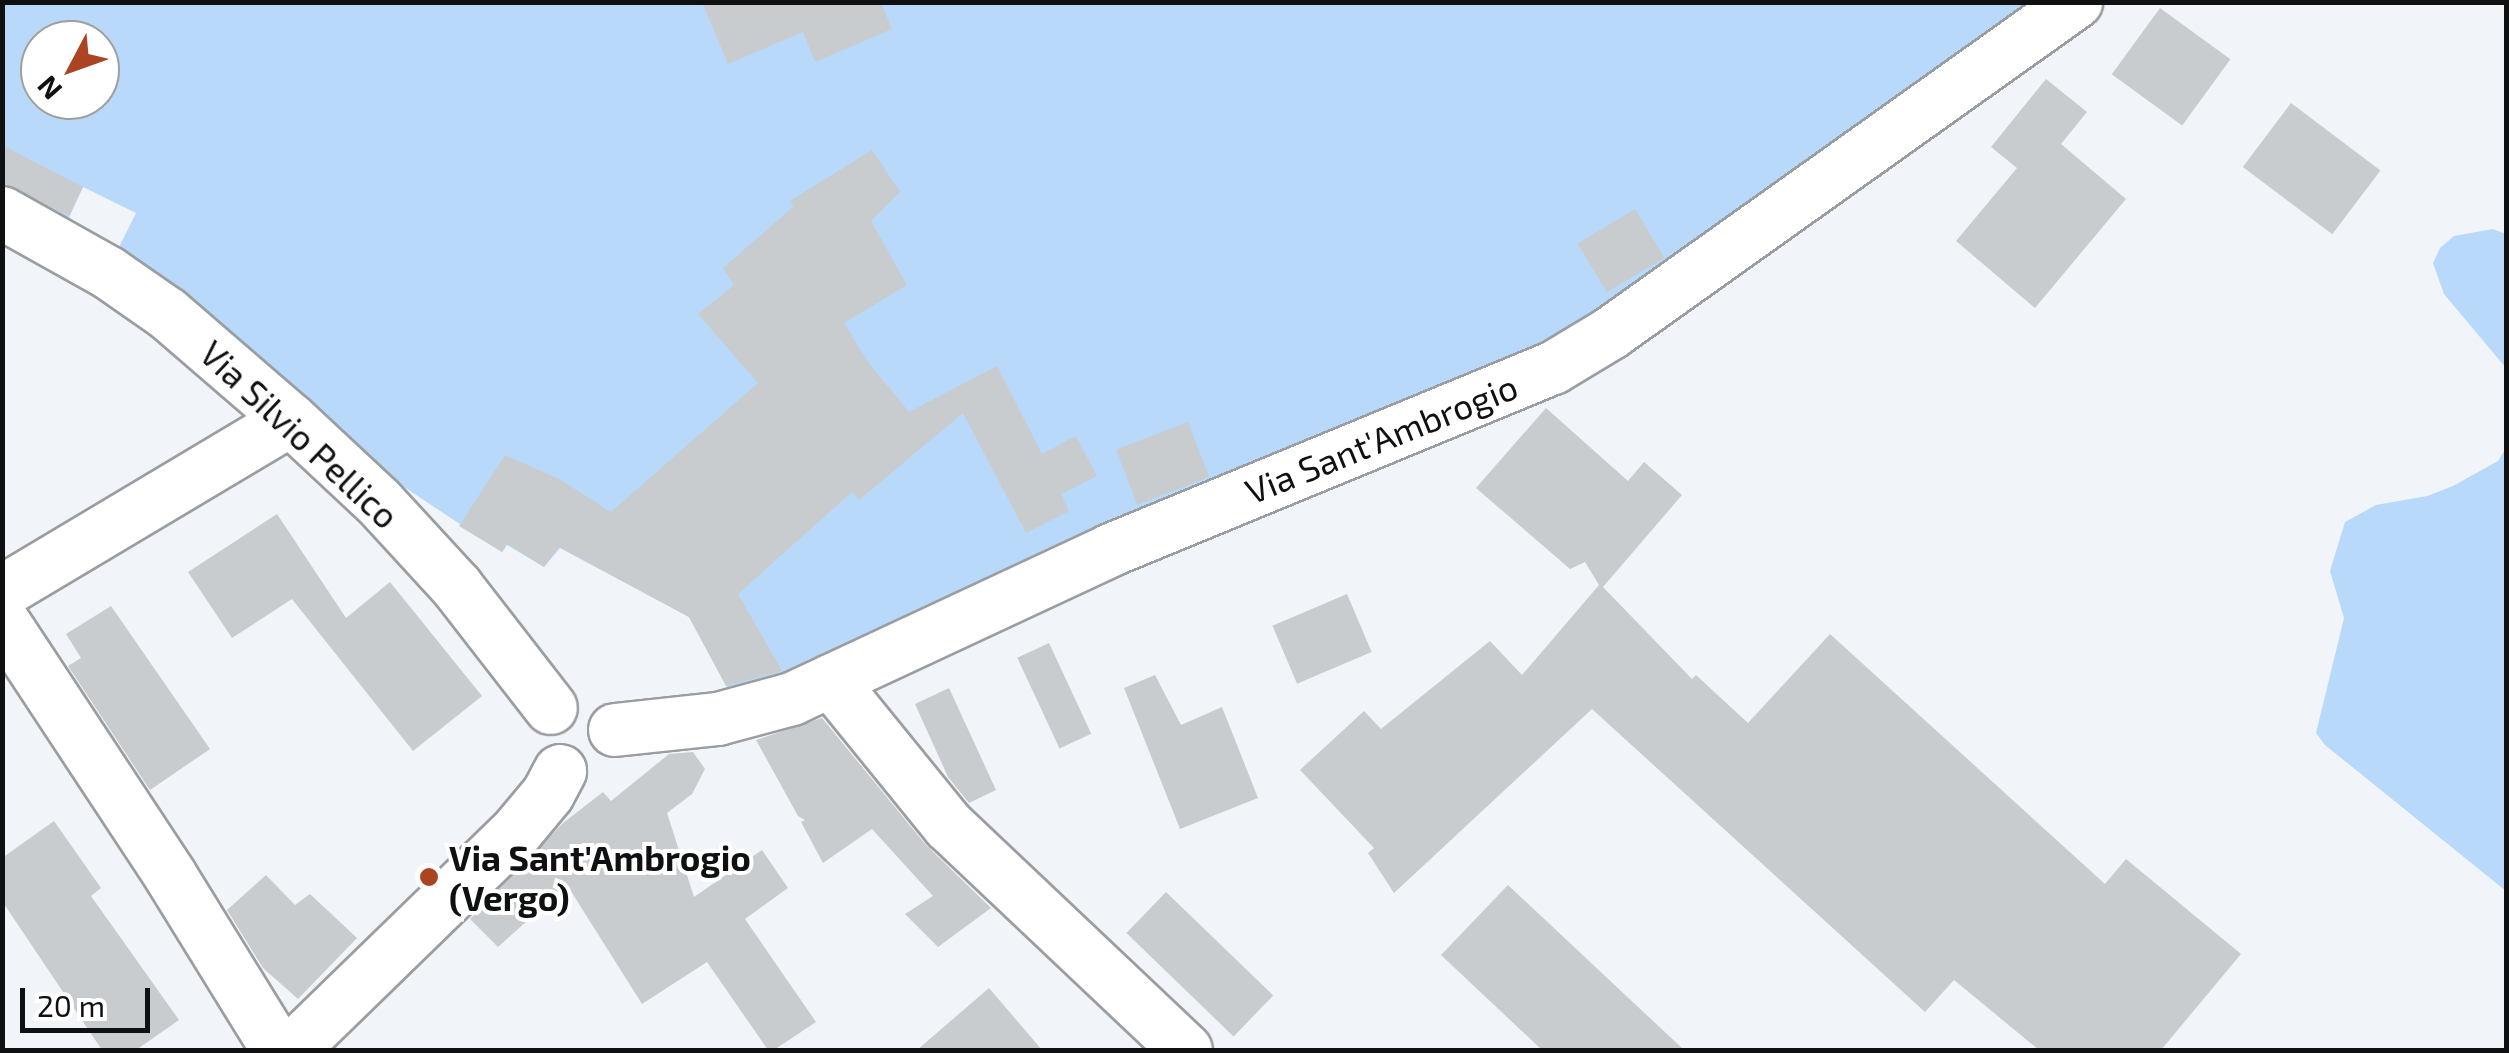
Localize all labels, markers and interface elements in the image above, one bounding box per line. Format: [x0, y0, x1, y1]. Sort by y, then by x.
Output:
north arrow [20, 20, 120, 120]
text: N [29, 70, 68, 107]
street label: Via Silvio Pellico [192, 332, 408, 536]
street label: Via Sant'Ambrogio [1239, 364, 1523, 512]
place label: Via Sant'Ambrogio (Vergo) [449, 836, 751, 918]
marker: Via Sant'Ambrogio (Vergo) [418, 866, 440, 888]
scale bar [25, 968, 155, 1030]
text: 20 m [37, 987, 105, 1023]

